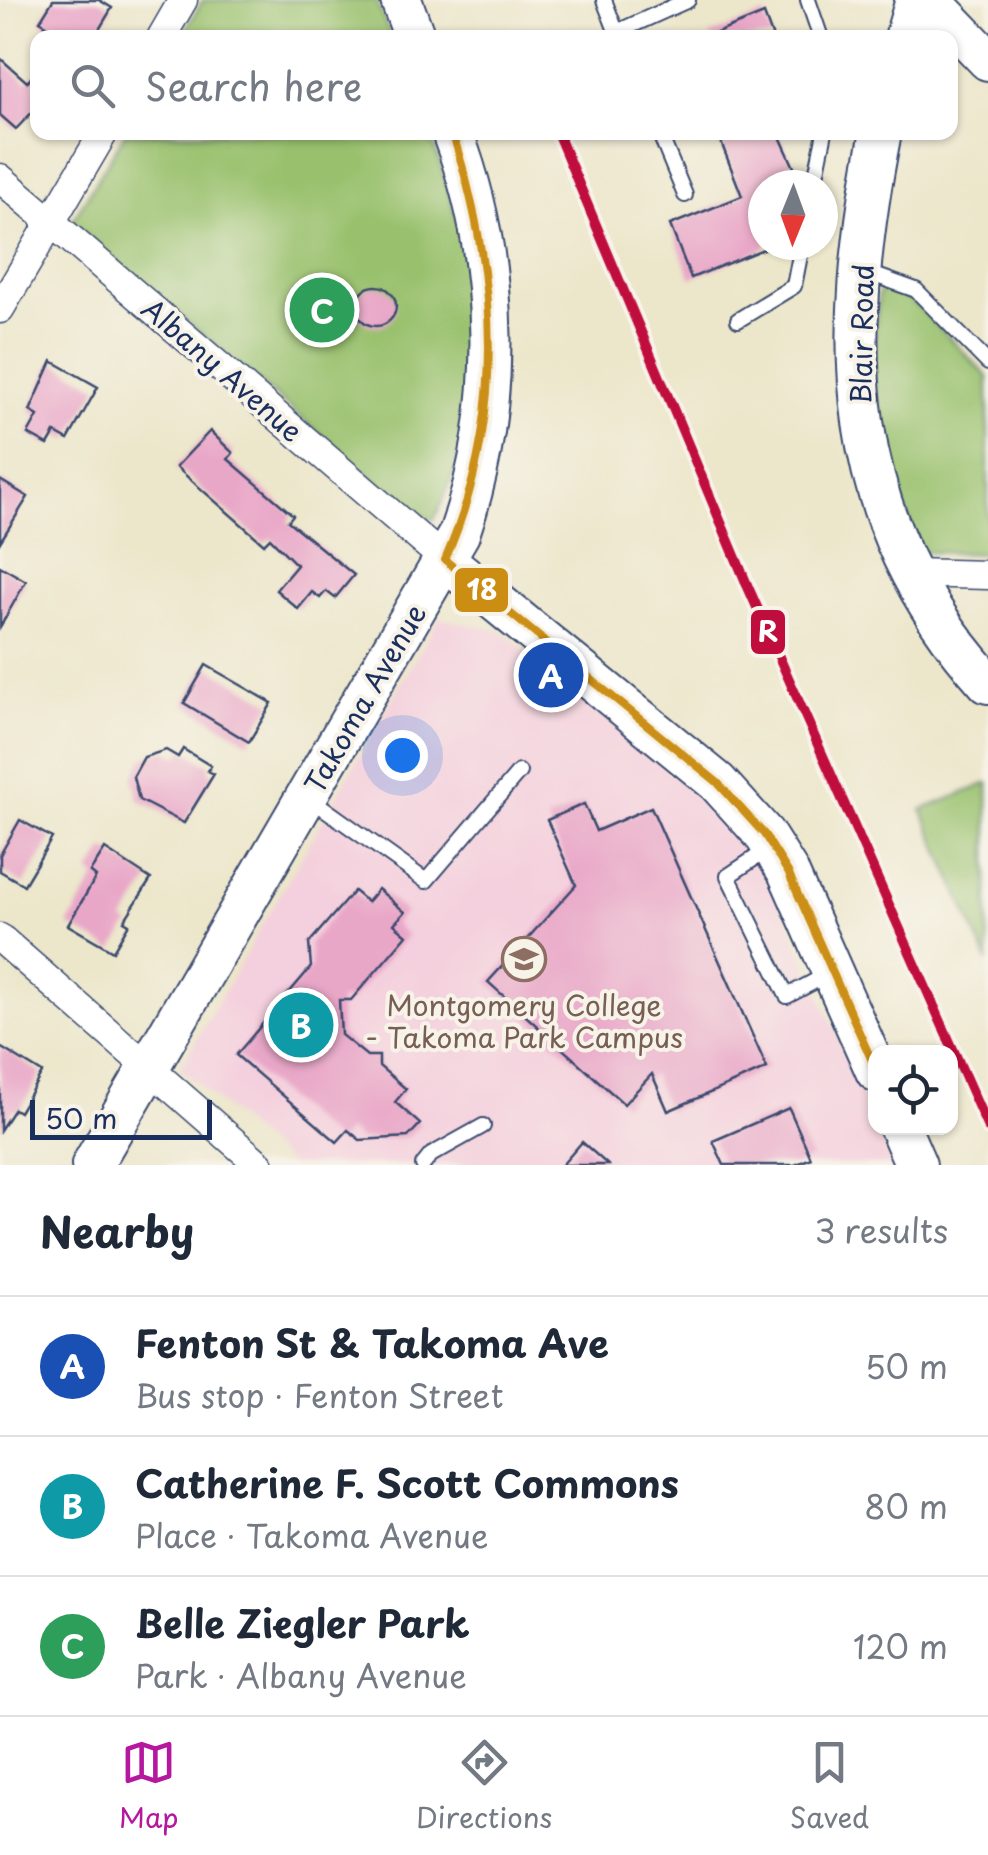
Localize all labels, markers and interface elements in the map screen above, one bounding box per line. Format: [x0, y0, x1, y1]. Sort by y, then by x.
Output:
search box [30, 30, 958, 140]
text: Search here [145, 57, 362, 114]
icon: search [65, 58, 120, 113]
north arrow [748, 170, 838, 260]
street label: Blair Road [838, 263, 884, 405]
pin: C [290, 272, 354, 348]
street label: Albany Avenue [133, 287, 313, 451]
line badge: 18 [453, 566, 510, 614]
text: 18 [467, 567, 497, 610]
street label: Takoma Avenue [292, 595, 436, 801]
line badge: R [749, 608, 787, 656]
text: R [758, 609, 778, 652]
pin: A [518, 638, 584, 712]
your location [377, 730, 428, 781]
school or university icon: Montgomery College - Takoma Park Campus [501, 936, 547, 982]
place label: Montgomery College - Takoma Park Campus [365, 983, 683, 1058]
pin: B [268, 988, 334, 1062]
map controls [868, 1045, 958, 1135]
button: locate [868, 1045, 958, 1135]
scale bar [30, 1095, 212, 1140]
text: 50 m [45, 1096, 118, 1139]
text: Nearby [40, 1199, 194, 1262]
text: 3 results [814, 1206, 948, 1254]
text: Fenton St & Takoma Ave [135, 1314, 609, 1371]
text: A [60, 1342, 85, 1390]
text: 50 m [865, 1342, 948, 1390]
text: Bus stop · Fenton Street [135, 1371, 504, 1419]
text: Catherine F. Scott Commons [135, 1454, 679, 1511]
text: B [62, 1482, 83, 1530]
text: 80 m [864, 1482, 948, 1530]
text: Place · Takoma Avenue [135, 1511, 488, 1559]
text: Belle Ziegler Park [135, 1594, 470, 1651]
text: C [60, 1622, 85, 1670]
text: 120 m [853, 1622, 948, 1670]
text: Park · Albany Avenue [135, 1651, 467, 1699]
tab: Map [119, 1735, 179, 1838]
tab: Directions [416, 1735, 552, 1838]
tab: Saved [790, 1735, 869, 1838]

